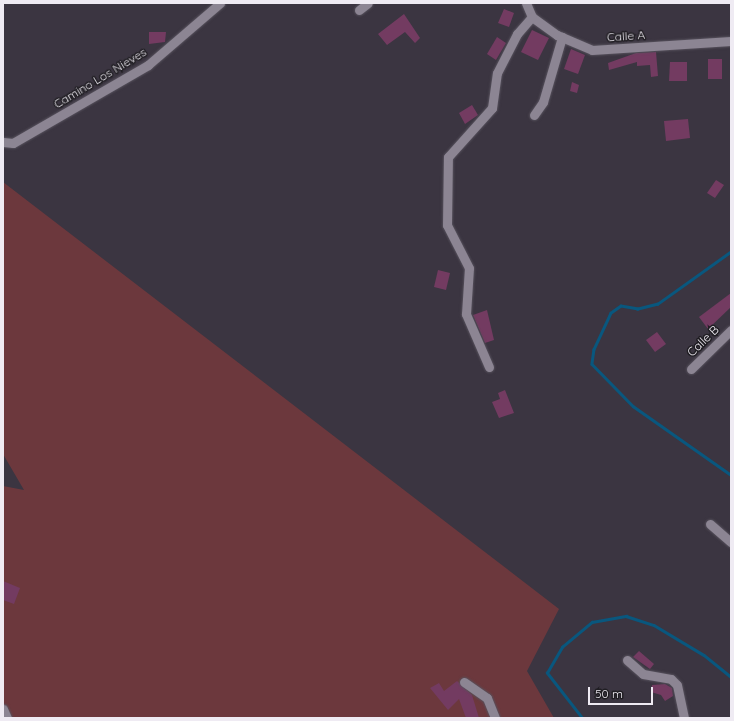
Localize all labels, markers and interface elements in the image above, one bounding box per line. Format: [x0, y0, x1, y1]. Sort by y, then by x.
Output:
street label: Calle A [606, 27, 646, 45]
street label: Camino Los Nieves [51, 45, 149, 111]
street label: Calle B [684, 322, 722, 360]
scale bar [590, 679, 655, 705]
text: 50 m [595, 686, 623, 701]

